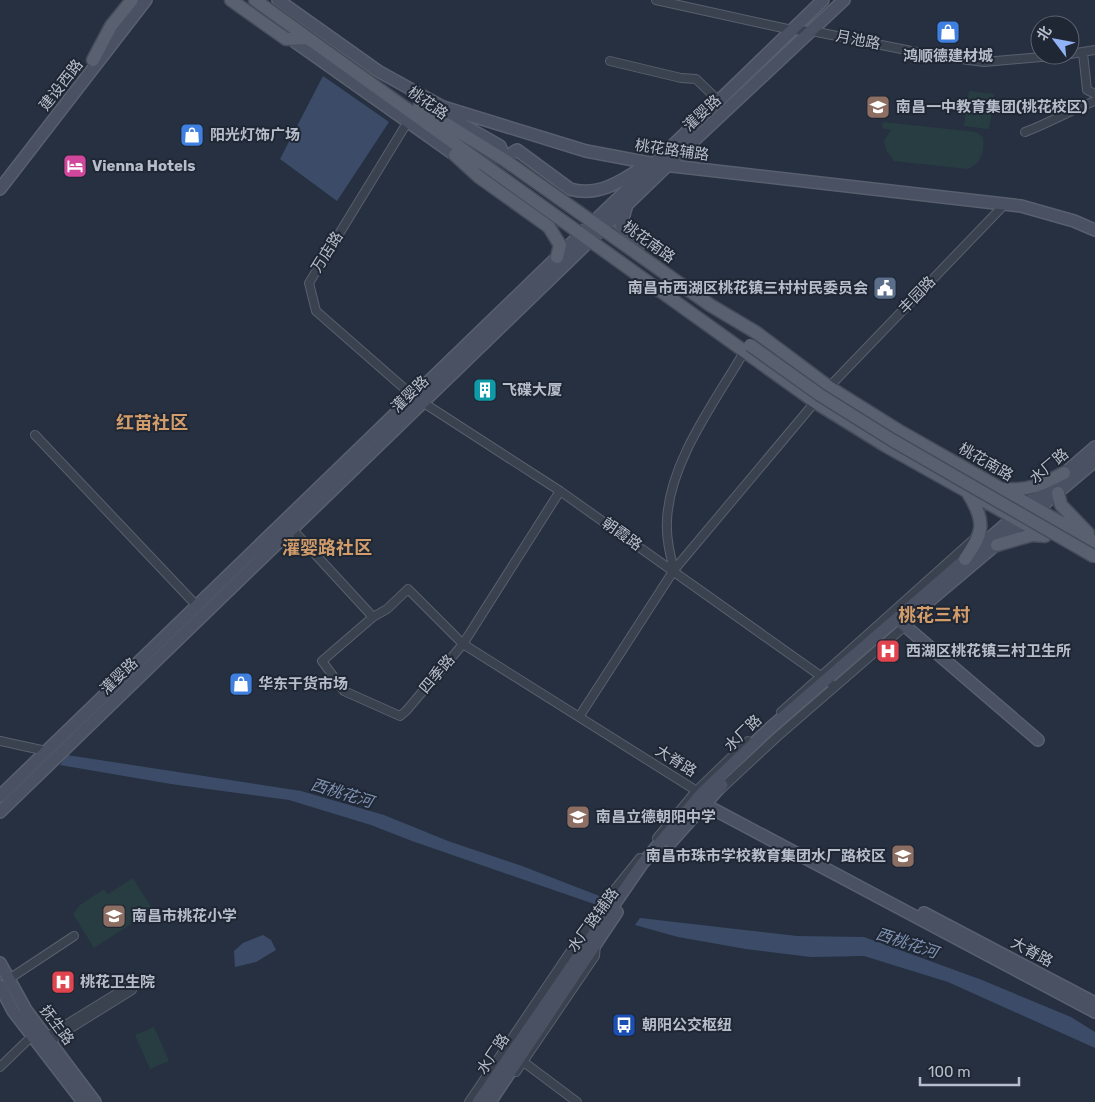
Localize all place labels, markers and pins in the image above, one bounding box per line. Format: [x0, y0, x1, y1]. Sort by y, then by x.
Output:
shop icon: 鸿顺德建材城 [935, 19, 961, 45]
place label: 鸿顺德建材城 [903, 47, 993, 65]
school or university icon: 南昌一中教育集团(桃花校区) [865, 94, 891, 120]
place label: 南昌一中教育集团(桃花校区) [896, 98, 1088, 116]
shop icon: 阳光灯饰广场 [179, 122, 205, 148]
place label: 阳光灯饰广场 [210, 126, 300, 144]
hotel icon: Vienna Hotels [62, 153, 88, 179]
place label: Vienna Hotels [92, 157, 196, 175]
public building icon: 南昌市西湖区桃花镇三村村民委员会 [872, 275, 898, 301]
place label: 南昌市西湖区桃花镇三村村民委员会 [628, 279, 868, 297]
building icon: 飞碟大厦 [472, 377, 498, 403]
place label: 飞碟大厦 [502, 381, 562, 399]
hospital icon: 西湖区桃花镇三村卫生所 [875, 638, 901, 664]
place label: 西湖区桃花镇三村卫生所 [906, 642, 1071, 660]
shop icon: 华东干货市场 [228, 671, 254, 697]
place label: 华东干货市场 [258, 675, 348, 693]
school or university icon: 南昌立德朝阳中学 [565, 804, 591, 830]
place label: 南昌立德朝阳中学 [596, 808, 716, 826]
school or university icon: 南昌市珠市学校教育集团水厂路校区 [890, 843, 916, 869]
place label: 南昌市珠市学校教育集团水厂路校区 [646, 847, 886, 865]
school or university icon: 南昌市桃花小学 [101, 903, 127, 929]
place label: 南昌市桃花小学 [132, 907, 237, 925]
hospital icon: 桃花卫生院 [50, 969, 76, 995]
place label: 桃花卫生院 [80, 973, 155, 991]
bus stop icon: 朝阳公交枢纽 [611, 1012, 637, 1038]
place label: 朝阳公交枢纽 [642, 1016, 732, 1034]

